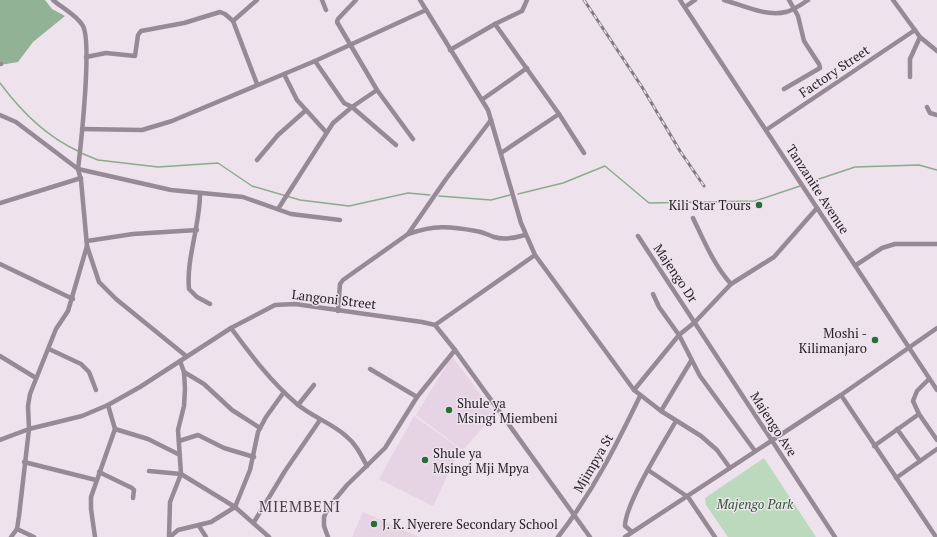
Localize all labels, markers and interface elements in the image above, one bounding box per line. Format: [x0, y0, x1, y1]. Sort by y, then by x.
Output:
street label: Factory Street [795, 41, 873, 101]
street label: Tanzanite Avenue [782, 141, 854, 237]
place label: Kili Star Tours [669, 196, 751, 214]
marker: Kili Star Tours [754, 200, 764, 210]
street label: Majengo Dr [650, 240, 702, 306]
street label: Langoni Street [291, 285, 377, 313]
place label: Moshi - Kilimanjaro [799, 324, 867, 357]
marker: Moshi - Kilimanjaro [870, 335, 880, 345]
street label: Majengo Ave [746, 388, 802, 460]
place label: Shule ya Msingi Miembeni [457, 394, 558, 427]
marker: Shule ya Msingi Miembeni [444, 405, 454, 415]
street label: Mjimpya St [569, 430, 617, 496]
place label: Shule ya Msingi Mji Mpya [433, 444, 529, 477]
marker: Shule ya Msingi Mji Mpya [420, 455, 430, 465]
park label: Majengo Park [716, 495, 794, 513]
district label: MIEMBENI [259, 496, 341, 516]
place label: J. K. Nyerere Secondary School [382, 515, 558, 533]
marker: J. K. Nyerere Secondary School [369, 519, 379, 529]

